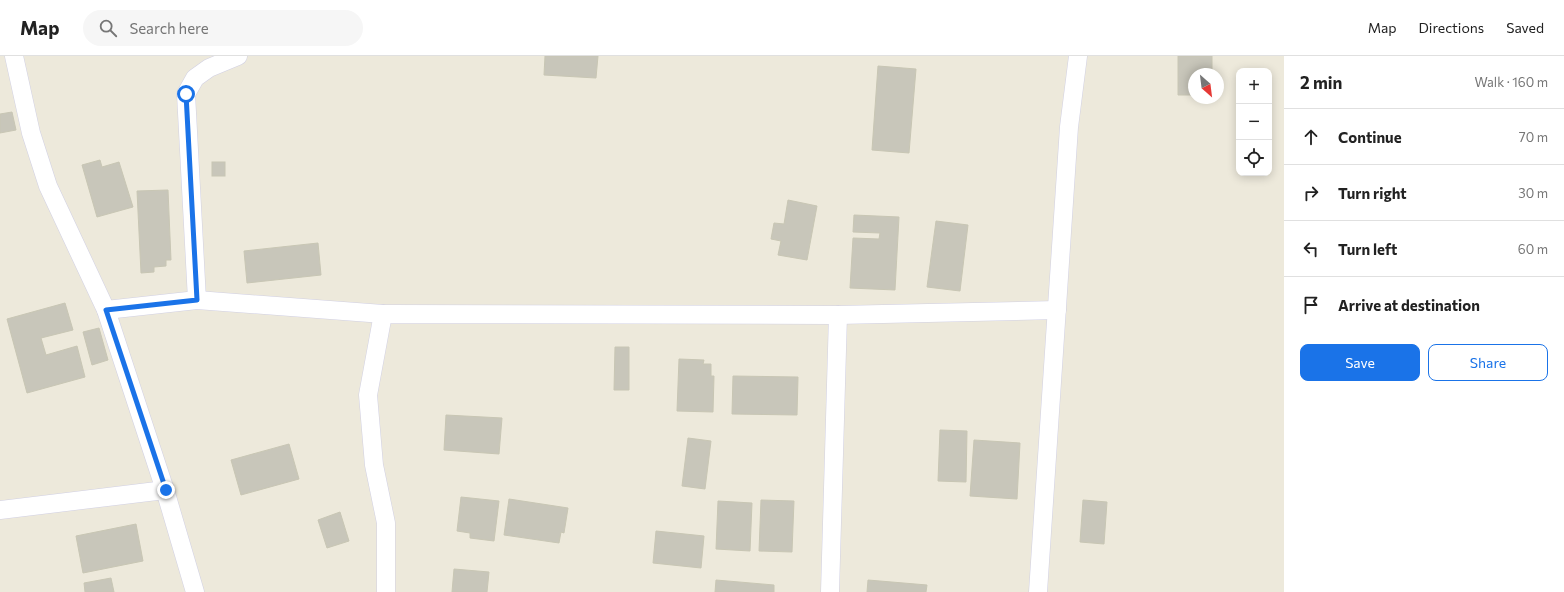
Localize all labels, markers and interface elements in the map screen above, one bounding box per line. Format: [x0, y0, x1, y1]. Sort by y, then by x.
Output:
search box [83, 10, 363, 46]
text: Map [20, 16, 59, 39]
icon: search [97, 17, 119, 39]
text: Search here [129, 19, 209, 37]
text: Map [1368, 19, 1397, 36]
text: Directions [1419, 19, 1484, 36]
text: Saved [1506, 19, 1544, 36]
north arrow [1188, 68, 1224, 104]
map controls [1236, 68, 1272, 176]
button: + [1236, 68, 1272, 104]
text: 2 min [1300, 72, 1342, 93]
text: Walk · 160 m [1474, 74, 1548, 90]
route start [177, 85, 195, 103]
button: − [1236, 104, 1272, 140]
icon: ahead [1300, 126, 1322, 148]
text: Continue [1338, 128, 1402, 146]
text: 70 m [1519, 129, 1548, 145]
button: locate [1236, 140, 1272, 176]
icon: right [1300, 182, 1322, 204]
text: Turn right [1338, 184, 1407, 202]
text: 30 m [1518, 185, 1548, 201]
icon: left [1300, 238, 1322, 260]
text: Turn left [1338, 240, 1397, 258]
text: 60 m [1518, 241, 1548, 257]
icon: arrive [1300, 294, 1322, 316]
text: Arrive at destination [1338, 296, 1480, 314]
button: Save [1300, 344, 1420, 381]
button: Share [1428, 344, 1548, 381]
route end [157, 481, 175, 499]

